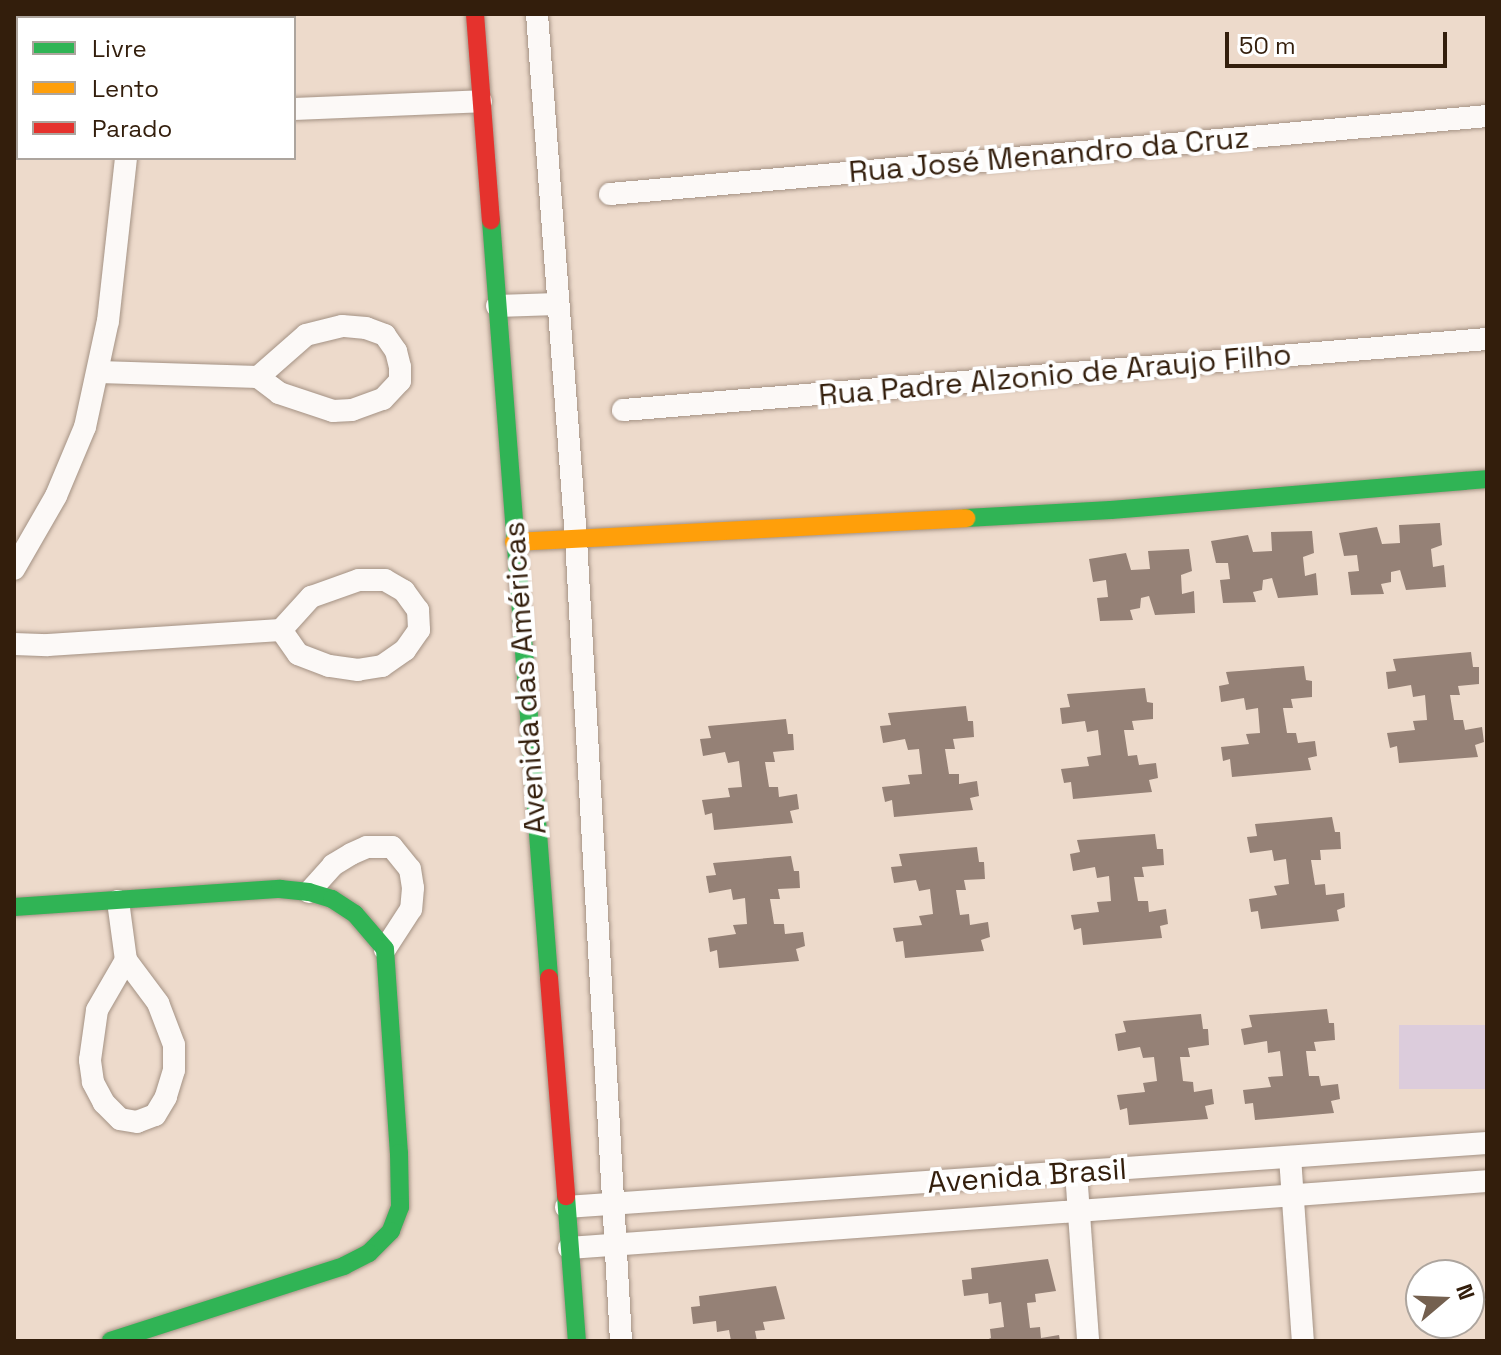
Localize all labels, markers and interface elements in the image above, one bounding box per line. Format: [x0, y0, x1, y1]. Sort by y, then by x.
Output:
legend [16, 16, 296, 160]
scale bar [1229, 16, 1451, 66]
text: 50 m [1239, 30, 1296, 61]
text: Livre [92, 33, 147, 64]
text: Lento [92, 73, 159, 104]
text: Parado [92, 113, 172, 144]
street label: Rua José Menandro da Cruz [847, 120, 1251, 190]
street label: Rua Padre Alzonio de Araujo Filho [817, 336, 1293, 414]
street label: Avenida das Américas [496, 520, 554, 836]
street label: Avenida Brasil [926, 1151, 1128, 1201]
north arrow [1405, 1259, 1485, 1339]
text: N [1450, 1280, 1481, 1303]

